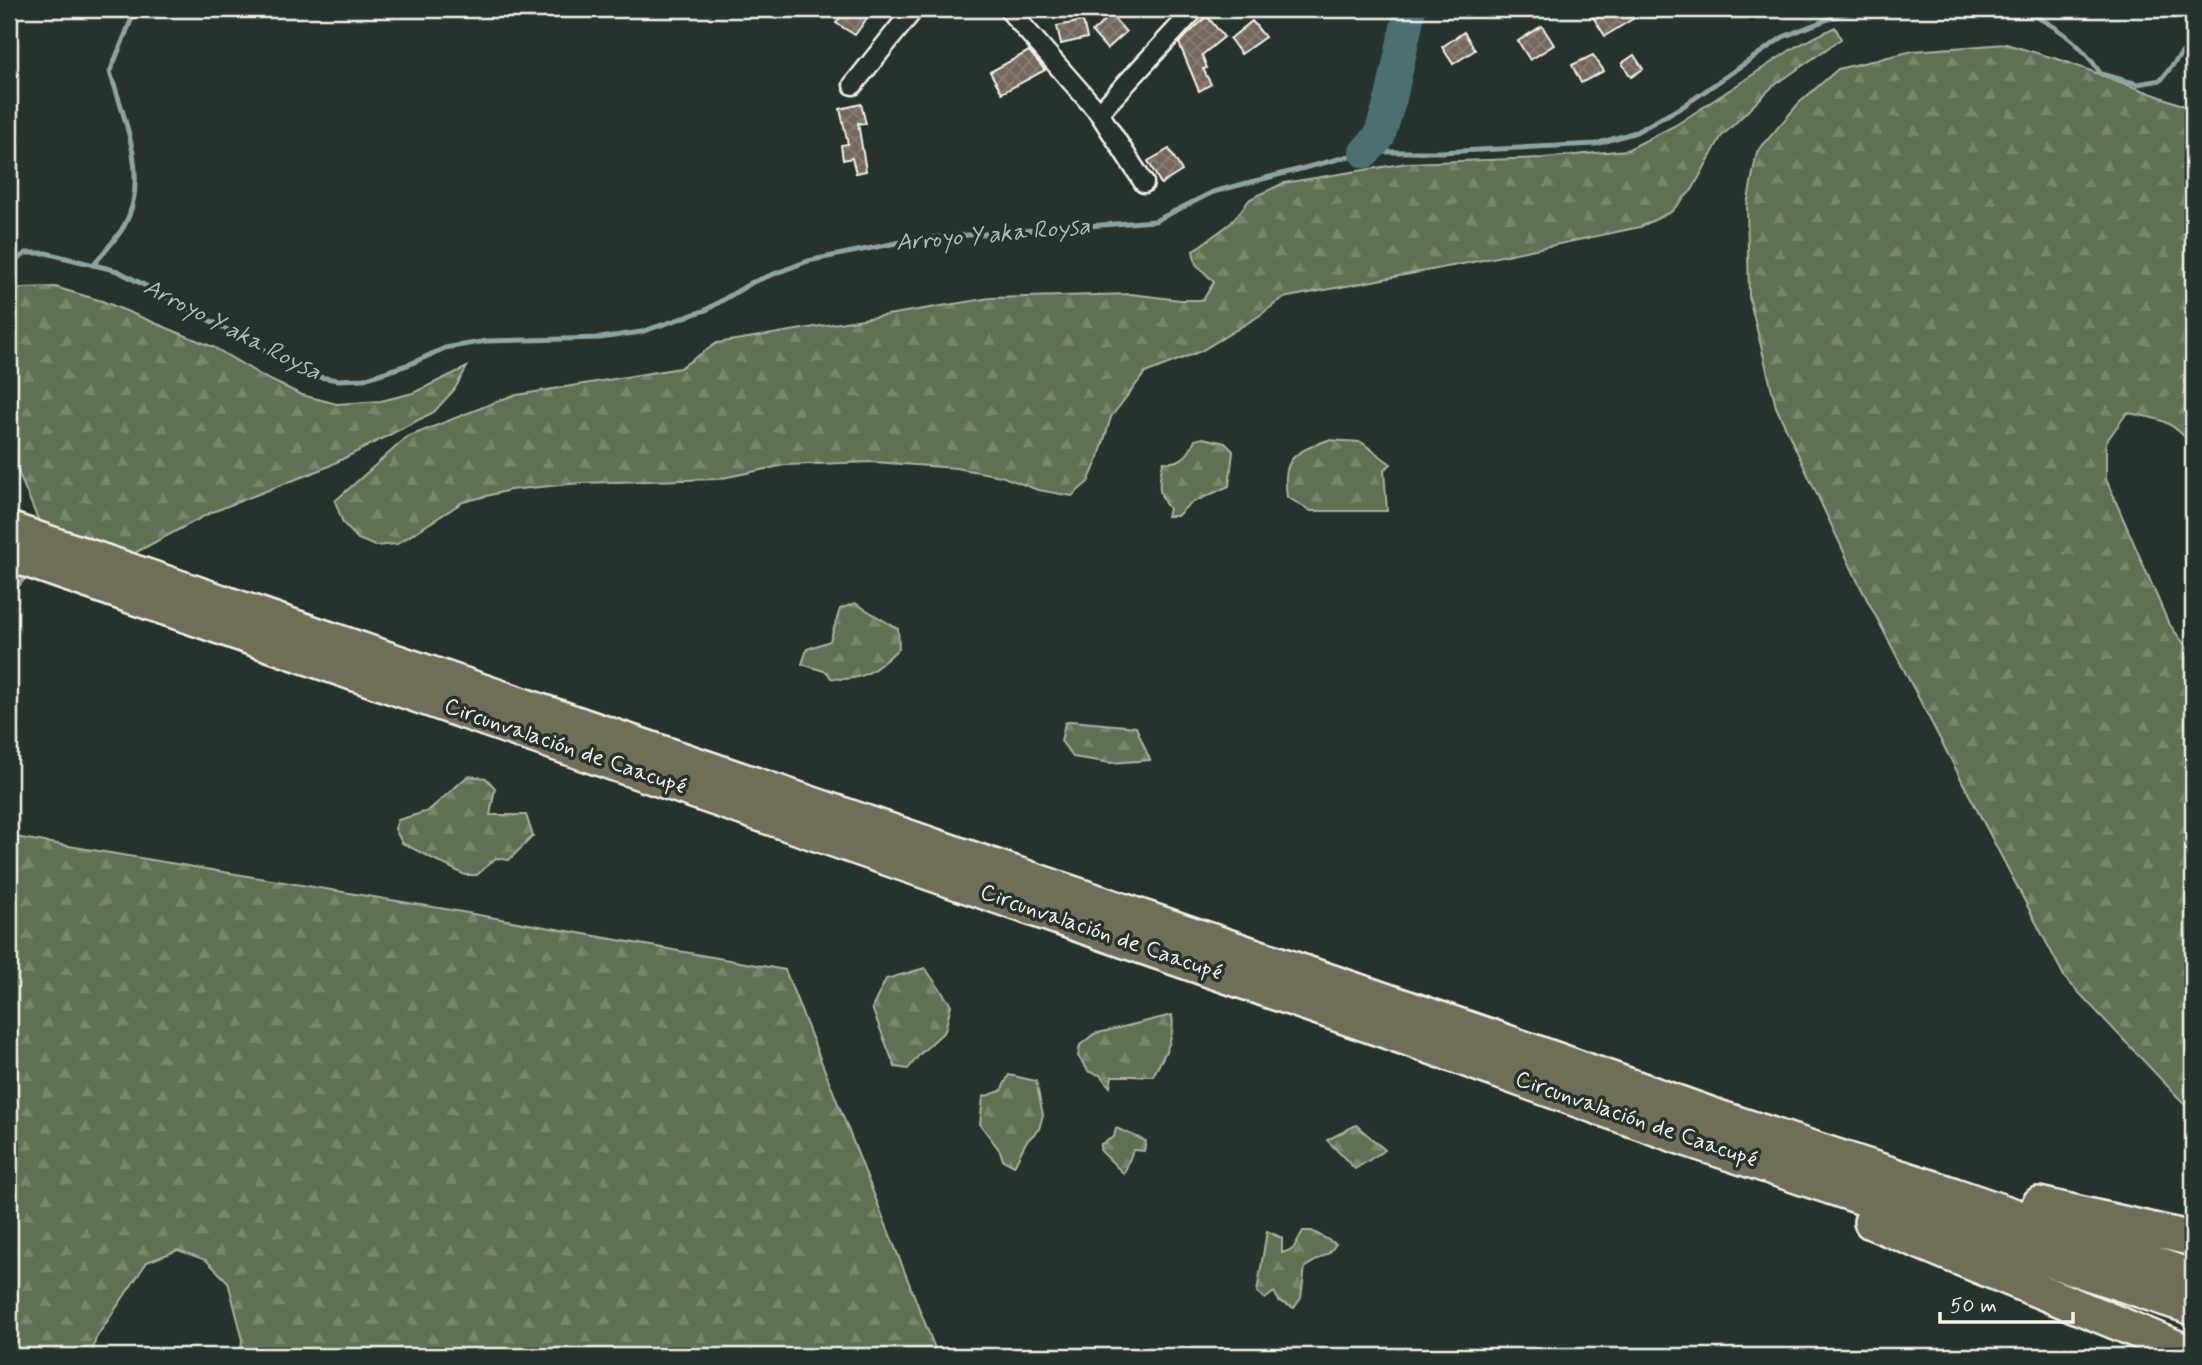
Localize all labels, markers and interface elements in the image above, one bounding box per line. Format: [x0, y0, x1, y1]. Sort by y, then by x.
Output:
water label: Arroyo Y aka Roysa [895, 211, 1092, 259]
water label: Arroyo Y aka Roysa [138, 272, 326, 388]
street label: Circunvalación de Caacupé [440, 691, 690, 803]
street label: Circunvalación de Caacupé [976, 877, 1226, 989]
street label: Circunvalación de Caacupé [1511, 1064, 1761, 1176]
scale bar [1940, 1281, 2072, 1325]
text: 50 m [1950, 1292, 1997, 1320]

